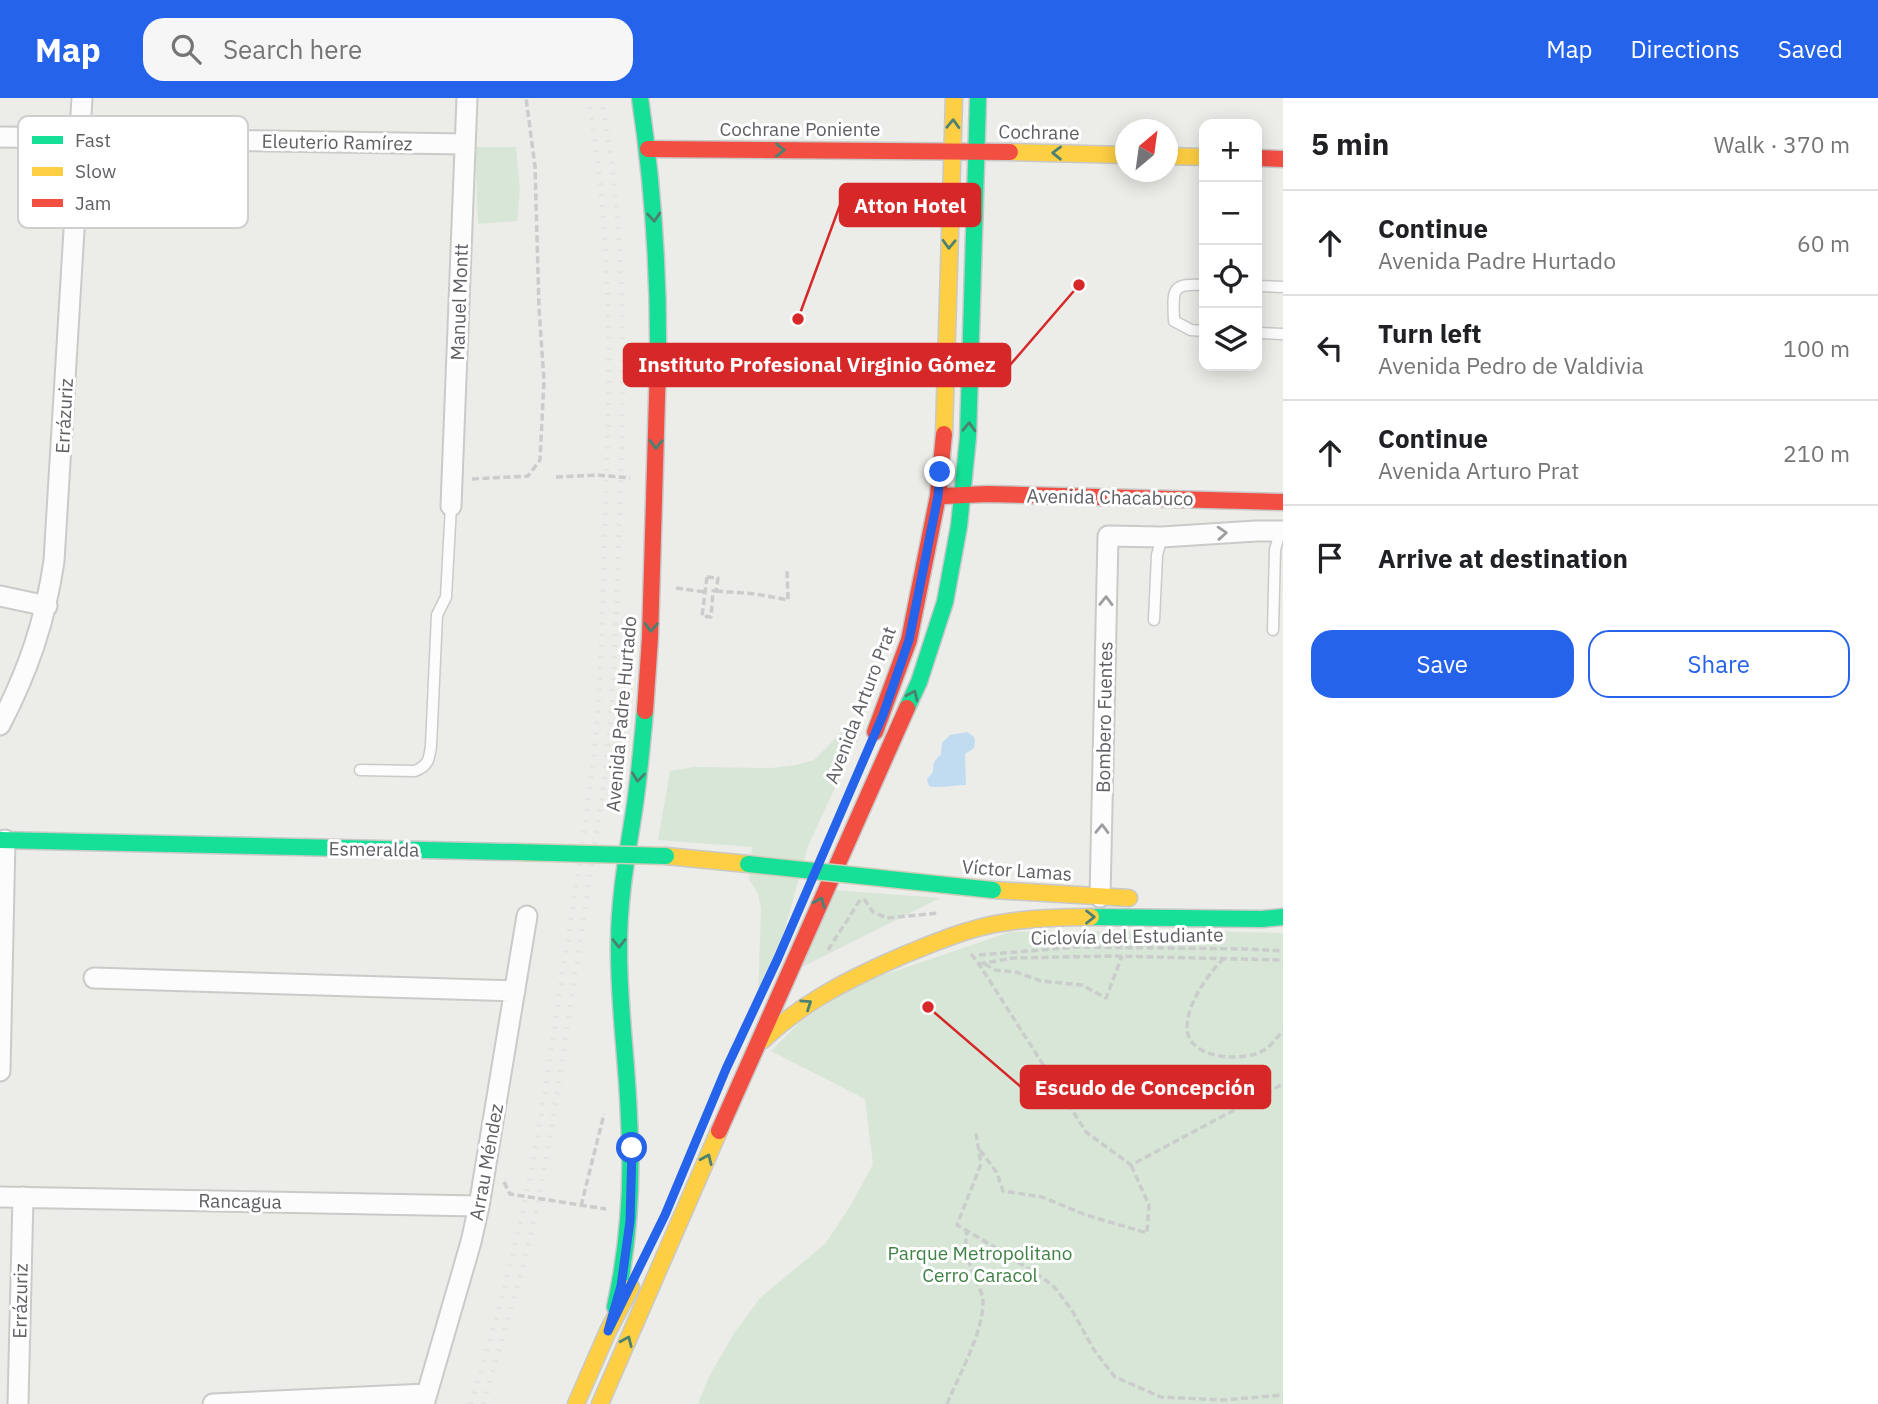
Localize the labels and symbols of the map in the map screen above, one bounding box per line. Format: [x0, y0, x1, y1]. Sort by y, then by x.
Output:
legend [18, 116, 248, 228]
street label: Cochrane Poniente [719, 117, 881, 141]
one-way arrow [945, 119, 960, 130]
street label: Cochrane [998, 119, 1080, 145]
north arrow [1115, 119, 1178, 182]
text: Fast [75, 128, 111, 152]
street label: Eleuterio Ramírez [261, 129, 413, 155]
one-way arrow [775, 142, 785, 158]
one-way arrow [1052, 145, 1062, 161]
text: Slow [75, 159, 116, 183]
callout: Atton Hotel [840, 184, 980, 226]
text: Jam [75, 191, 111, 215]
text: Atton Hotel [854, 191, 966, 219]
one-way arrow [646, 212, 661, 223]
one-way arrow [941, 239, 957, 249]
street label: Manuel Montt [445, 243, 473, 361]
callout: Instituto Profesional Virginio Gómez [624, 344, 1010, 386]
text: Instituto Profesional Virginio Gómez [638, 350, 996, 378]
street label: Errázuriz [50, 378, 78, 454]
one-way arrow [961, 422, 976, 433]
one-way arrow [648, 439, 664, 450]
route end [924, 456, 955, 487]
street label: Avenida Chacabuco [1026, 484, 1194, 510]
one-way arrow [1217, 526, 1228, 541]
one-way arrow [1099, 595, 1114, 606]
street label: Avenida Padre Hurtado [600, 615, 642, 813]
one-way arrow [644, 622, 659, 633]
street label: Avenida Arturo Prat [819, 623, 901, 787]
street label: Bombero Fuentes [1091, 641, 1117, 793]
one-way arrow [905, 689, 919, 702]
one-way arrow [631, 771, 646, 783]
one-way arrow [1094, 823, 1110, 833]
street label: Esmeralda [328, 836, 420, 862]
street label: Víctor Lamas [961, 854, 1073, 886]
one-way arrow [812, 897, 826, 910]
one-way arrow [1085, 909, 1096, 925]
street label: Ciclovía del Estudiante [1030, 922, 1224, 950]
one-way arrow [611, 938, 627, 949]
one-way arrow [799, 1000, 812, 1012]
callout: Escudo de Concepción [1021, 1066, 1270, 1108]
text: Escudo de Concepción [1035, 1073, 1255, 1101]
street label: Arrau Méndez [464, 1101, 508, 1222]
route start [616, 1132, 647, 1163]
one-way arrow [699, 1154, 713, 1166]
street label: Rancagua [198, 1188, 282, 1214]
park label: Parque Metropolitano Cerro Caracol [888, 1241, 1072, 1287]
street label: Errázuriz [7, 1263, 33, 1339]
one-way arrow [619, 1336, 633, 1349]

